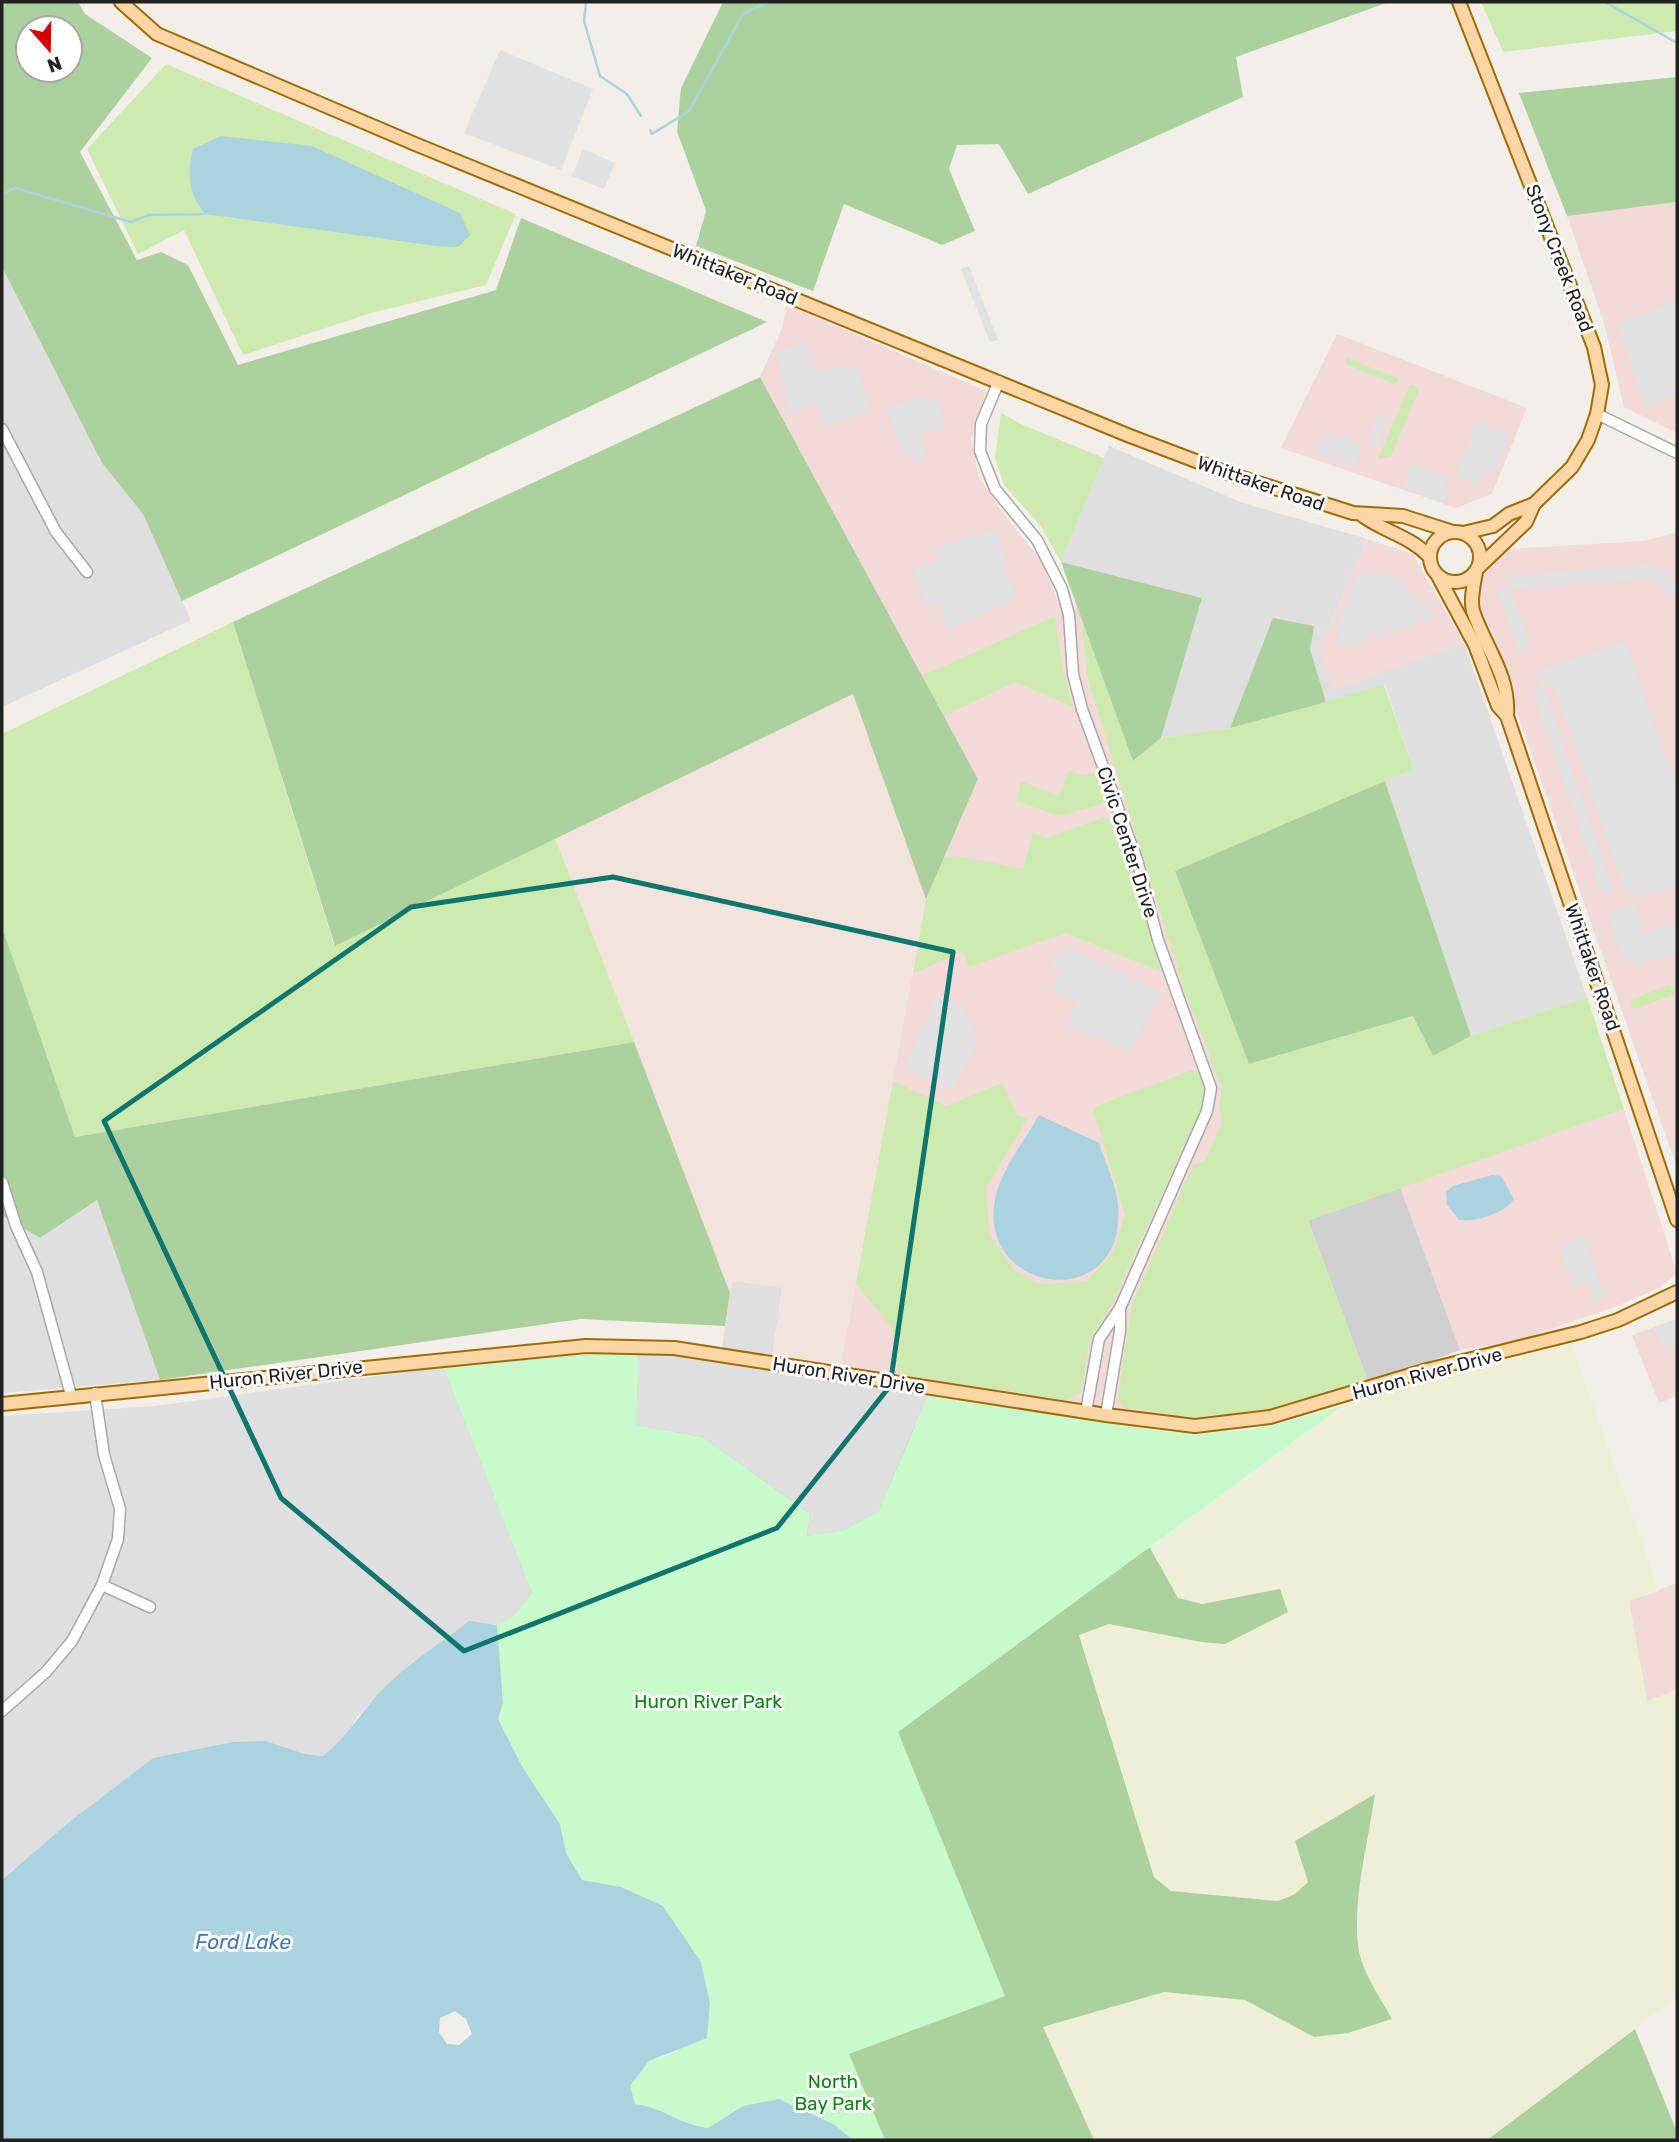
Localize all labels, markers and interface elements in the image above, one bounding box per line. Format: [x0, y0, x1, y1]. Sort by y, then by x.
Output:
north arrow [14, 14, 84, 84]
text: N [44, 51, 65, 78]
street label: Stony Creek Road [1521, 181, 1598, 335]
street label: Whittaker Road [669, 239, 801, 310]
street label: Whittaker Road [1194, 451, 1328, 516]
street label: Civic Center Drive [1092, 764, 1163, 921]
street label: Whittaker Road [1560, 900, 1625, 1034]
street label: Huron River Drive [1350, 1342, 1505, 1405]
street label: Huron River Drive [771, 1352, 927, 1399]
street label: Huron River Drive [208, 1355, 364, 1394]
park label: Huron River Park [634, 1690, 782, 1713]
water label: Ford Lake [195, 1929, 291, 1954]
park label: North Bay Park [794, 2070, 872, 2115]

